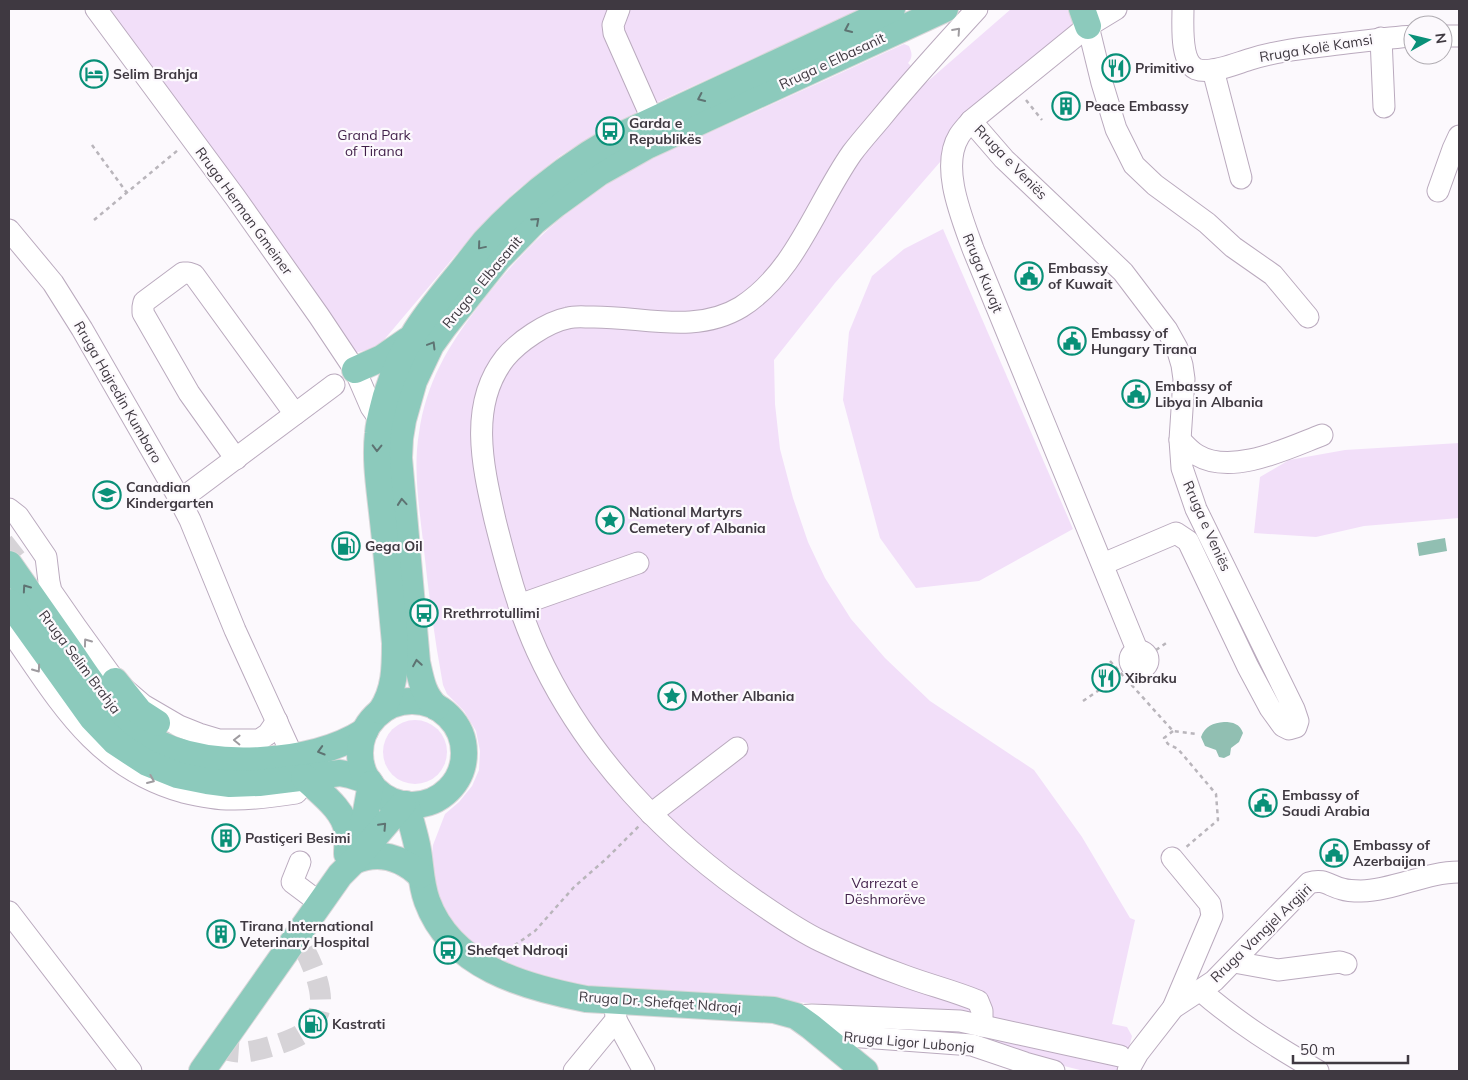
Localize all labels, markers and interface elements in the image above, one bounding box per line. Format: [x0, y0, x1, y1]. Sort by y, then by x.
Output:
north arrow [1403, 15, 1453, 65]
one-way arrow [844, 23, 853, 34]
one-way arrow [951, 27, 960, 36]
street label: Rruga e Elbasanit [776, 29, 888, 93]
street label: Rruga Kolë Kamsi [1258, 30, 1374, 66]
text: N [1431, 32, 1451, 45]
restaurant icon: Primitivo [1101, 53, 1131, 83]
hotel icon: Selim Brahja [79, 59, 109, 89]
place label: Primitivo [1135, 59, 1194, 77]
place label: Selim Brahja [113, 65, 198, 83]
building icon: Peace Embassy [1051, 91, 1081, 121]
one-way arrow [697, 92, 706, 102]
place label: Peace Embassy [1085, 97, 1189, 115]
place label: Garda e Republikës [629, 114, 702, 148]
bus stop icon: Garda e Republikës [595, 116, 625, 146]
street label: Rruga e Veniës [971, 121, 1051, 203]
park label: Grand Park of Tirana [337, 126, 411, 160]
street label: Rruga Herman Gmeiner [192, 144, 297, 279]
one-way arrow [530, 218, 539, 227]
street label: Rruga Kuvajt [959, 231, 1007, 315]
street label: Rruga e Elbasanit [438, 232, 526, 332]
one-way arrow [478, 241, 487, 250]
place label: Embassy of Kuwait [1048, 259, 1113, 293]
public building icon: Embassy of Kuwait [1014, 261, 1044, 291]
street label: Rruga Hajredin Kumbaro [70, 318, 166, 466]
place label: Embassy of Hungary Tirana [1091, 324, 1197, 358]
public building icon: Embassy of Hungary Tirana [1057, 326, 1087, 356]
one-way arrow [425, 342, 435, 351]
place label: Embassy of Libya in Albania [1155, 377, 1263, 411]
public building icon: Embassy of Libya in Albania [1121, 379, 1151, 409]
one-way arrow [372, 445, 382, 453]
place label: Canadian Kindergarten [126, 478, 214, 512]
street label: Rruga e Veniës [1179, 478, 1235, 574]
school or university icon: Canadian Kindergarten [92, 480, 122, 510]
one-way arrow [397, 497, 408, 505]
place label: National Martyrs Cemetery of Albania [629, 503, 766, 537]
place icon: National Martyrs Cemetery of Albania [595, 505, 625, 535]
fuel station icon: Gega Oil [331, 531, 361, 561]
place label: Gega Oil [365, 537, 423, 555]
one-way arrow [23, 585, 32, 594]
bus stop icon: Rrethrrotullimi [409, 598, 439, 628]
place label: Rrethrrotullimi [443, 604, 540, 622]
street label: Rruga Selim Brahja [35, 607, 125, 717]
one-way arrow [84, 638, 93, 648]
one-way arrow [413, 659, 423, 668]
one-way arrow [31, 663, 40, 673]
restaurant icon: Xibraku [1091, 663, 1121, 693]
place label: Xibraku [1124, 669, 1177, 687]
place icon: Mother Albania [657, 681, 687, 711]
place label: Mother Albania [691, 687, 794, 705]
one-way arrow [233, 735, 241, 746]
one-way arrow [318, 746, 326, 756]
one-way arrow [146, 774, 155, 785]
place label: Embassy of Saudi Arabia [1282, 786, 1370, 820]
public building icon: Embassy of Saudi Arabia [1248, 788, 1278, 818]
building icon: Pastiçeri Besimi [211, 823, 241, 853]
one-way arrow [377, 823, 386, 832]
place label: Pastiçeri Besimi [245, 829, 350, 847]
place label: Embassy of Azerbaijan [1353, 836, 1431, 870]
public building icon: Embassy of Azerbaijan [1319, 838, 1349, 868]
park label: Varrezat e Dëshmorëve [845, 874, 925, 908]
street label: Rruga Vangjel Argjiri [1207, 880, 1315, 986]
place label: Tirana International Veterinary Hospital [239, 917, 373, 951]
building icon: Tirana International Veterinary Hospital [206, 919, 236, 949]
bus stop icon: Shefqet Ndroqi [433, 935, 463, 965]
place label: Shefqet Ndroqi [467, 941, 568, 959]
street label: Rruga Dr. Shefqet Ndroqi [578, 987, 742, 1017]
fuel station icon: Kastrati [298, 1009, 328, 1039]
place label: Kastrati [332, 1015, 385, 1033]
street label: Rruga Ligor Lubonja [843, 1027, 975, 1057]
scale bar [1293, 1032, 1408, 1064]
text: 50 m [1300, 1040, 1335, 1059]

